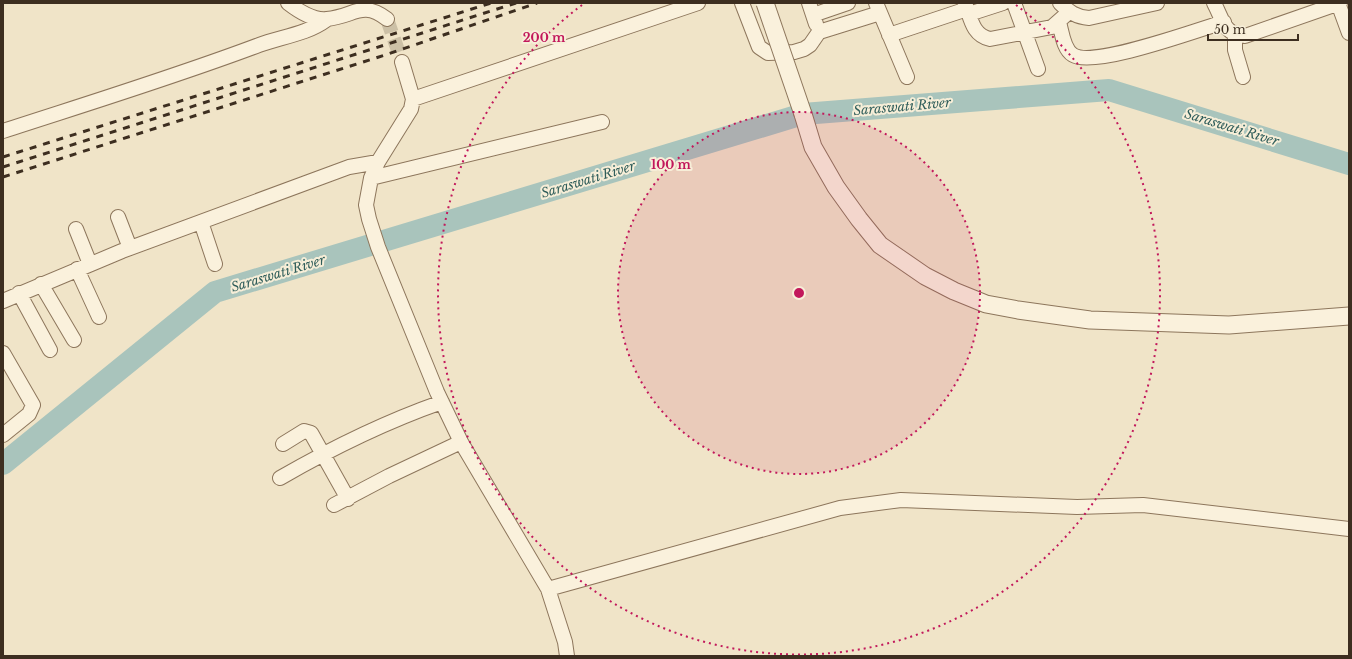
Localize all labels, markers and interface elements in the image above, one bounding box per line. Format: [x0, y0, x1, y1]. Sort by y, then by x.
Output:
scale bar [1208, 16, 1298, 42]
text: 50 m [1214, 22, 1246, 37]
text: 200 m [523, 30, 566, 45]
water label: Saraswati River [853, 94, 952, 119]
water label: Saraswati River [1183, 105, 1282, 150]
water label: Saraswati River [539, 157, 638, 202]
text: 100 m [651, 157, 692, 172]
water label: Saraswati River [229, 251, 328, 296]
centre of rings [792, 286, 806, 300]

